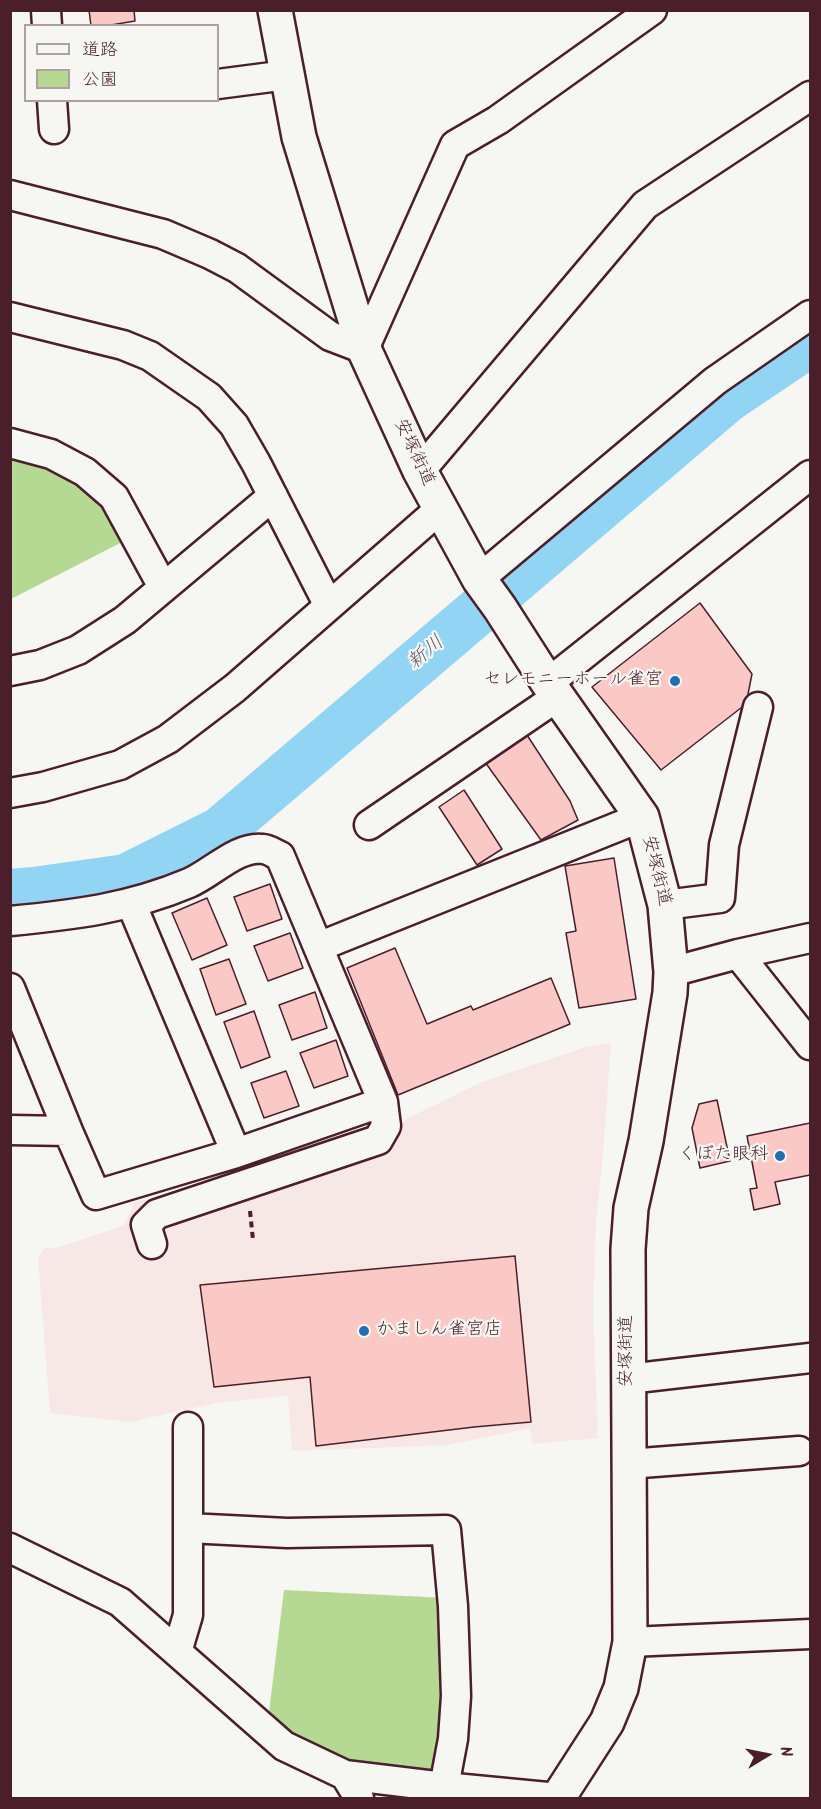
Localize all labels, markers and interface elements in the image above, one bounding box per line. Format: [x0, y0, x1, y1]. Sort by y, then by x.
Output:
legend [24, 24, 219, 102]
text: 道路 [82, 36, 118, 65]
text: 公園 [82, 66, 118, 95]
street label: 安塚街道 [388, 416, 438, 490]
water label: 新川 [404, 632, 450, 676]
place label: セレモニーホール雀宮 [483, 670, 663, 692]
marker: セレモニーホール雀宮 [668, 674, 682, 688]
street label: 安塚街道 [636, 833, 674, 909]
place label: くぼた眼科 [678, 1145, 768, 1167]
marker: くぼた眼科 [773, 1149, 787, 1163]
street label: 安塚街道 [617, 1315, 639, 1387]
place label: かましん雀宮店 [376, 1320, 502, 1342]
marker: かましん雀宮店 [357, 1324, 371, 1338]
north arrow [737, 1725, 797, 1785]
text: N [772, 1745, 798, 1759]

